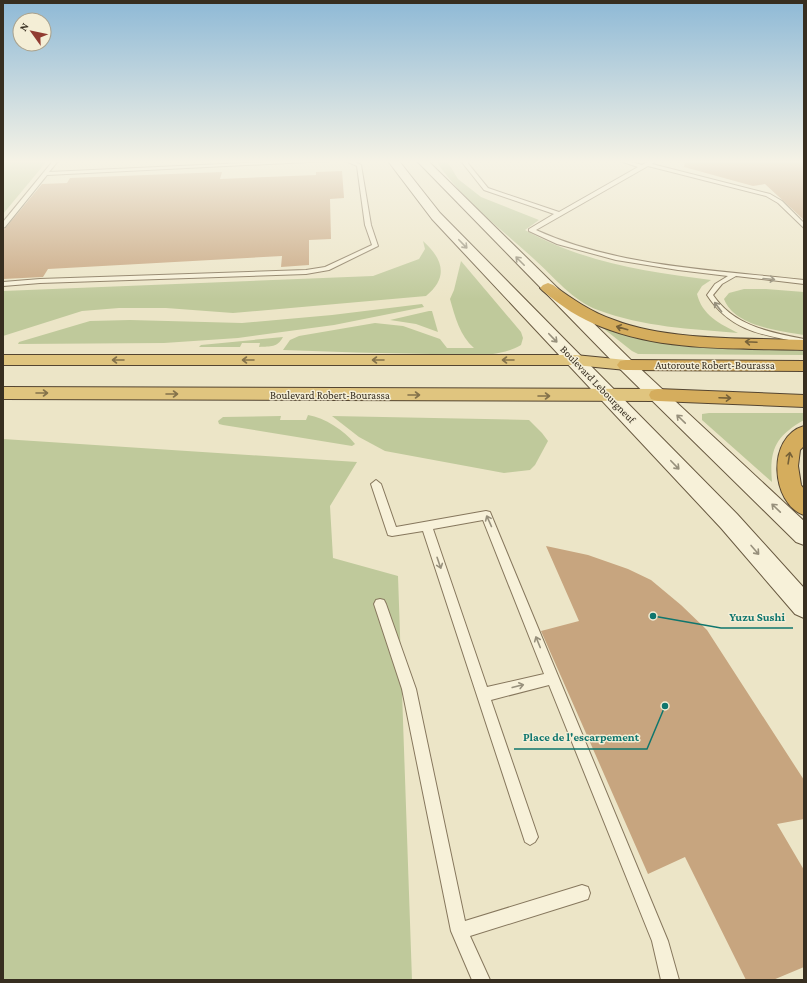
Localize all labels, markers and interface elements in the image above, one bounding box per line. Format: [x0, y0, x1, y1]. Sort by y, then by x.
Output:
north arrow [12, 12, 52, 52]
text: N [17, 20, 31, 33]
one-way arrow [458, 239, 468, 249]
one-way arrow [515, 256, 525, 266]
one-way arrow [762, 276, 775, 283]
one-way arrow [713, 301, 722, 312]
one-way arrow [616, 324, 629, 331]
one-way arrow [548, 333, 558, 343]
one-way arrow [745, 339, 758, 346]
street label: Boulevard Lebourgneuf [557, 343, 639, 426]
one-way arrow [112, 356, 125, 364]
one-way arrow [242, 356, 255, 364]
one-way arrow [372, 356, 385, 364]
one-way arrow [502, 356, 515, 364]
street label: Autoroute Robert-Bourassa [655, 359, 775, 371]
one-way arrow [35, 389, 48, 397]
street label: Boulevard Robert-Bourassa [270, 389, 390, 401]
one-way arrow [165, 390, 178, 398]
one-way arrow [407, 391, 420, 399]
one-way arrow [537, 392, 550, 400]
one-way arrow [718, 395, 731, 402]
one-way arrow [676, 414, 686, 424]
one-way arrow [785, 452, 793, 465]
one-way arrow [670, 460, 680, 470]
one-way arrow [771, 503, 781, 513]
one-way arrow [484, 516, 492, 528]
one-way arrow [750, 545, 760, 555]
one-way arrow [436, 556, 443, 569]
callout: Yuzu Sushi [721, 604, 793, 628]
text: Yuzu Sushi [729, 610, 785, 624]
one-way arrow [533, 636, 541, 648]
one-way arrow [511, 682, 524, 690]
callout: Place de l'escarpement [514, 725, 647, 749]
text: Place de l'escarpement [523, 730, 640, 744]

